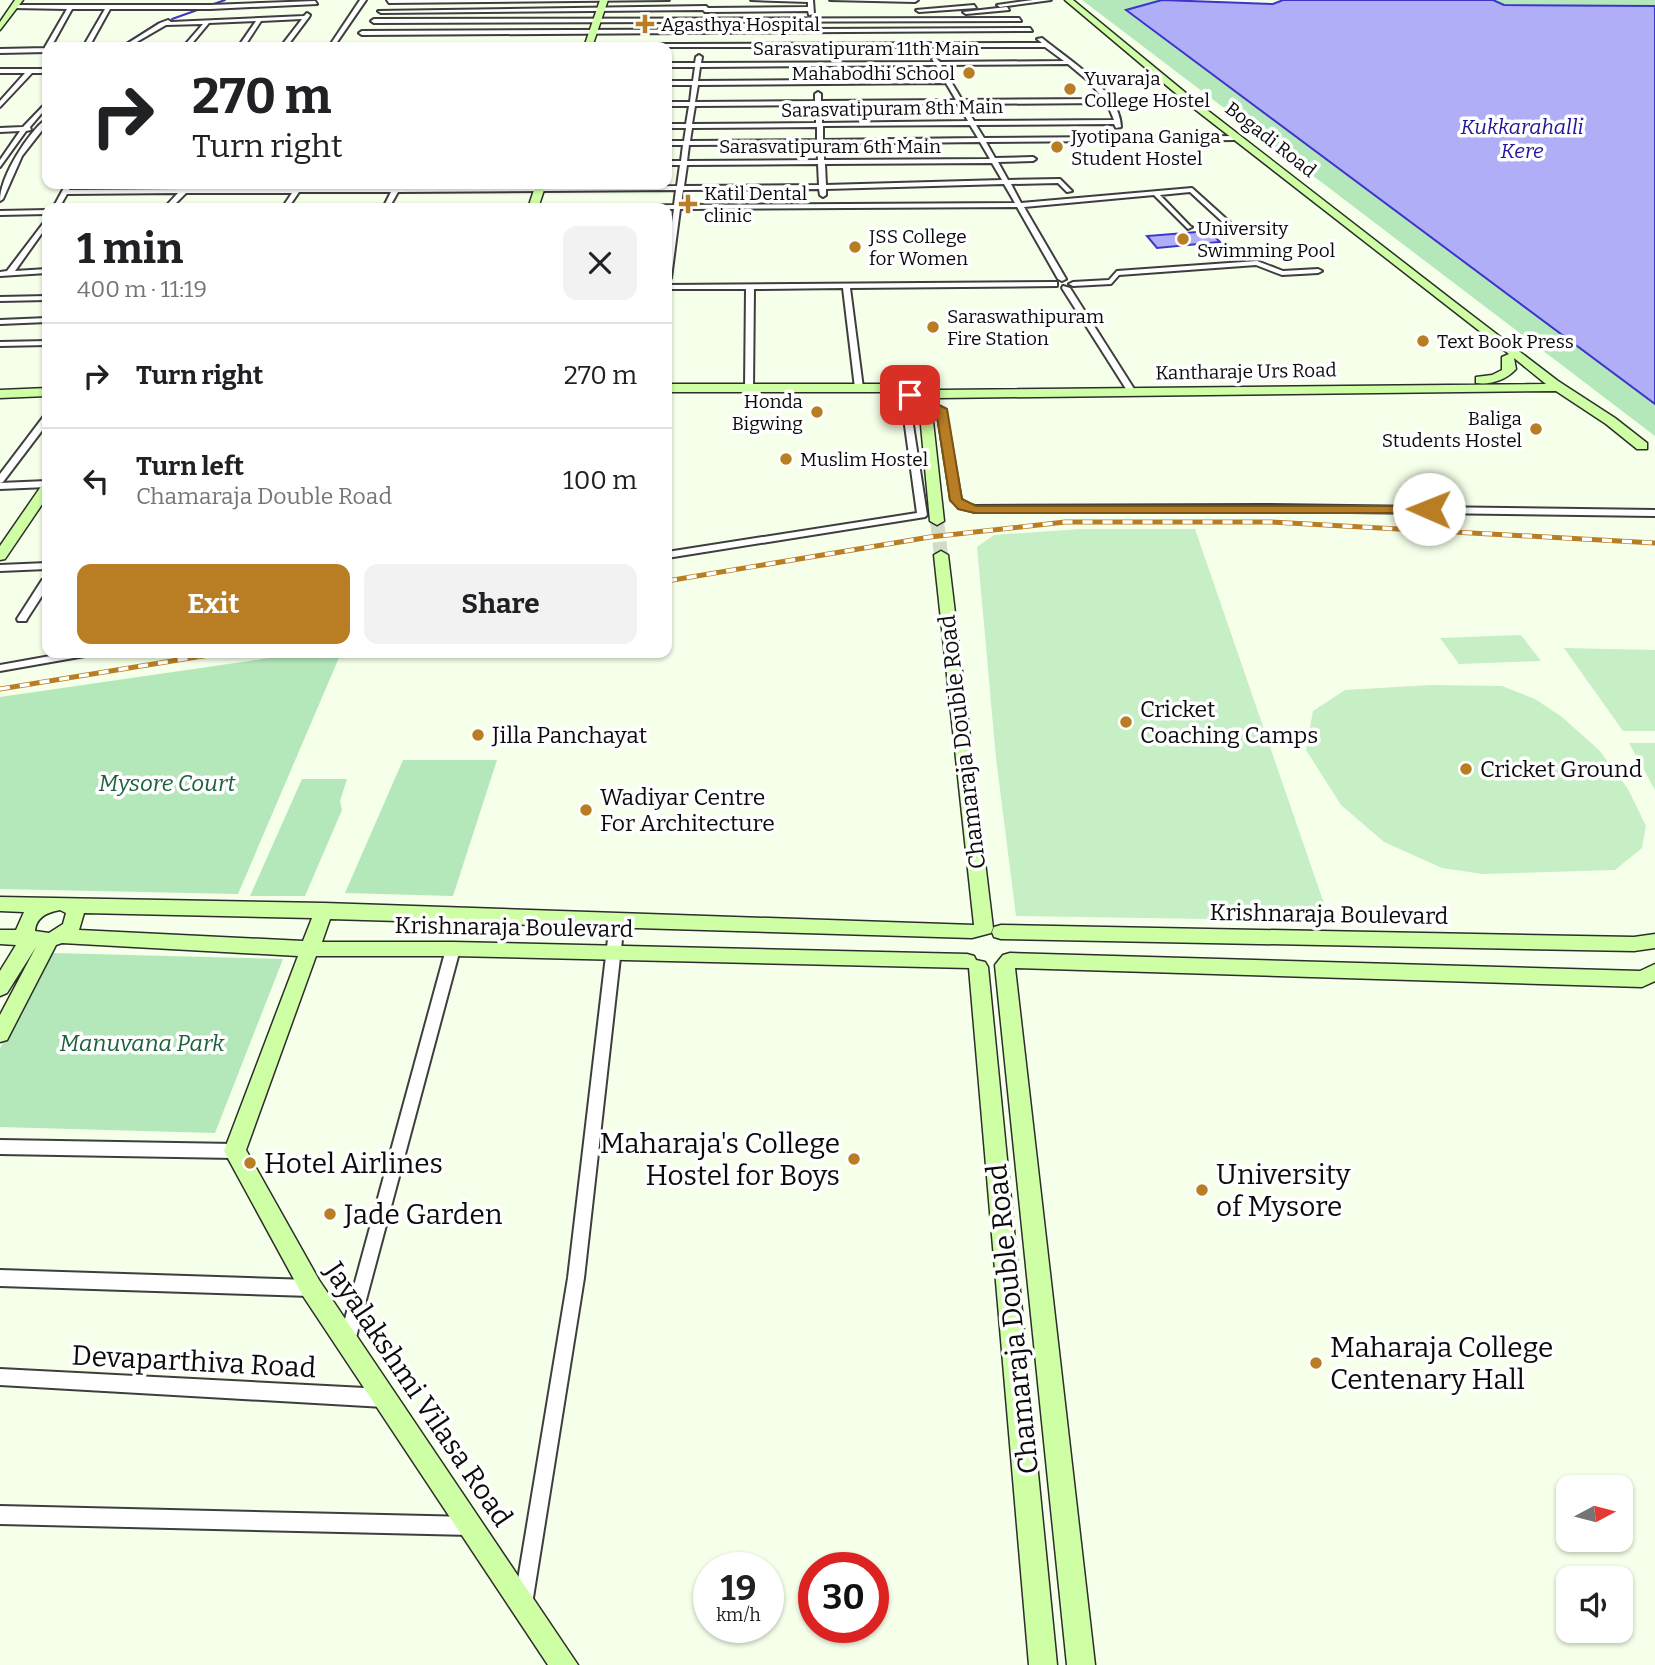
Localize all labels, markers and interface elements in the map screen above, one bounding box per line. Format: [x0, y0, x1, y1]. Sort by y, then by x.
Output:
place label: Agasthya Hospital [661, 13, 820, 36]
marker: Agasthya Hospital [635, 14, 655, 34]
street label: Sarasvatipuram 11th Main [753, 37, 979, 60]
place label: Mahabodhi School [792, 62, 955, 85]
marker: Mahabodhi School [961, 65, 977, 81]
text: 270 m [192, 67, 332, 126]
place label: Yuvaraja College Hostel [1084, 67, 1210, 112]
icon: right [77, 70, 168, 161]
marker: Yuvaraja College Hostel [1062, 81, 1078, 97]
street label: Sarasvatipuram 8th Main [781, 95, 1003, 122]
street label: Bogadi Road [1221, 97, 1321, 182]
water label: Kukkarahalli Kere [1460, 114, 1584, 164]
place label: Jyotipana Ganiga Student Hostel [1070, 125, 1221, 170]
text: Turn right [192, 127, 343, 165]
street label: Sarasvatipuram 6th Main [719, 135, 941, 158]
marker: Jyotipana Ganiga Student Hostel [1049, 139, 1065, 155]
place label: Katil Dental clinic [704, 182, 807, 227]
marker: Katil Dental clinic [678, 194, 698, 214]
place label: University Swimming Pool [1197, 217, 1335, 262]
text: 1 min [77, 224, 183, 274]
place label: JSS College for Women [868, 225, 968, 270]
button: close [563, 226, 637, 300]
marker: University Swimming Pool [1175, 231, 1191, 247]
marker: JSS College for Women [847, 239, 863, 255]
text: 400 m · 11:19 [77, 275, 207, 303]
place label: Saraswathipuram Fire Station [947, 305, 1104, 350]
marker: Saraswathipuram Fire Station [925, 319, 941, 335]
place label: Text Book Press [1437, 330, 1574, 353]
marker: Text Book Press [1415, 333, 1431, 349]
icon: right [77, 357, 115, 395]
street label: Kantharaje Urs Road [1155, 358, 1337, 385]
text: Turn right [136, 360, 263, 391]
text: 270 m [564, 360, 637, 391]
pin [880, 365, 940, 425]
icon: arrive [891, 376, 929, 414]
place label: Honda Bigwing [732, 390, 804, 435]
marker: Honda Bigwing [809, 404, 825, 420]
place label: Baliga Students Hostel [1382, 407, 1523, 452]
marker: Baliga Students Hostel [1528, 421, 1544, 437]
place label: Muslim Hostel [800, 448, 928, 471]
text: Turn left [136, 451, 244, 482]
marker: Muslim Hostel [778, 451, 794, 467]
icon: left [77, 462, 115, 500]
text: 100 m [563, 465, 637, 496]
position arrow [1392, 472, 1466, 546]
text: Chamaraja Double Road [136, 482, 392, 510]
button: Exit [77, 564, 350, 644]
button: Share [364, 564, 637, 644]
street label: Chamaraja Double Road [932, 613, 991, 871]
place label: Cricket Coaching Camps [1140, 695, 1318, 749]
marker: Cricket Coaching Camps [1118, 714, 1134, 730]
place label: Jilla Panchayat [491, 721, 647, 749]
marker: Jilla Panchayat [470, 727, 486, 743]
place label: Cricket Ground [1480, 755, 1643, 783]
marker: Cricket Ground [1458, 761, 1474, 777]
park label: Mysore Court [98, 769, 236, 797]
place label: Wadiyar Centre For Architecture [600, 783, 775, 837]
marker: Wadiyar Centre For Architecture [578, 802, 594, 818]
street label: Krishnaraja Boulevard [1209, 898, 1449, 930]
street label: Krishnaraja Boulevard [394, 911, 634, 943]
park label: Manuvana Park [59, 1029, 225, 1057]
place label: Maharaja's College Hostel for Boys [600, 1127, 840, 1192]
place label: Hotel Airlines [264, 1147, 443, 1180]
marker: Maharaja's College Hostel for Boys [846, 1151, 862, 1167]
marker: Hotel Airlines [242, 1155, 258, 1171]
place label: University of Mysore [1216, 1158, 1351, 1223]
street label: Chamaraja Double Road [980, 1162, 1045, 1476]
marker: University of Mysore [1194, 1182, 1210, 1198]
place label: Jade Garden [343, 1198, 503, 1231]
marker: Jade Garden [322, 1206, 338, 1222]
street label: Jayalakshmi Vilasa Road [317, 1255, 519, 1533]
place label: Maharaja College Centenary Hall [1330, 1331, 1553, 1396]
street label: Devaparthiva Road [71, 1339, 317, 1384]
marker: Maharaja College Centenary Hall [1308, 1355, 1324, 1371]
north arrow [1556, 1475, 1633, 1552]
map controls [1556, 1475, 1633, 1643]
speed limit sign: 30 [798, 1552, 889, 1643]
button: sound [1556, 1566, 1633, 1643]
text: 19 [721, 1567, 756, 1609]
text: km/h [716, 1604, 761, 1626]

